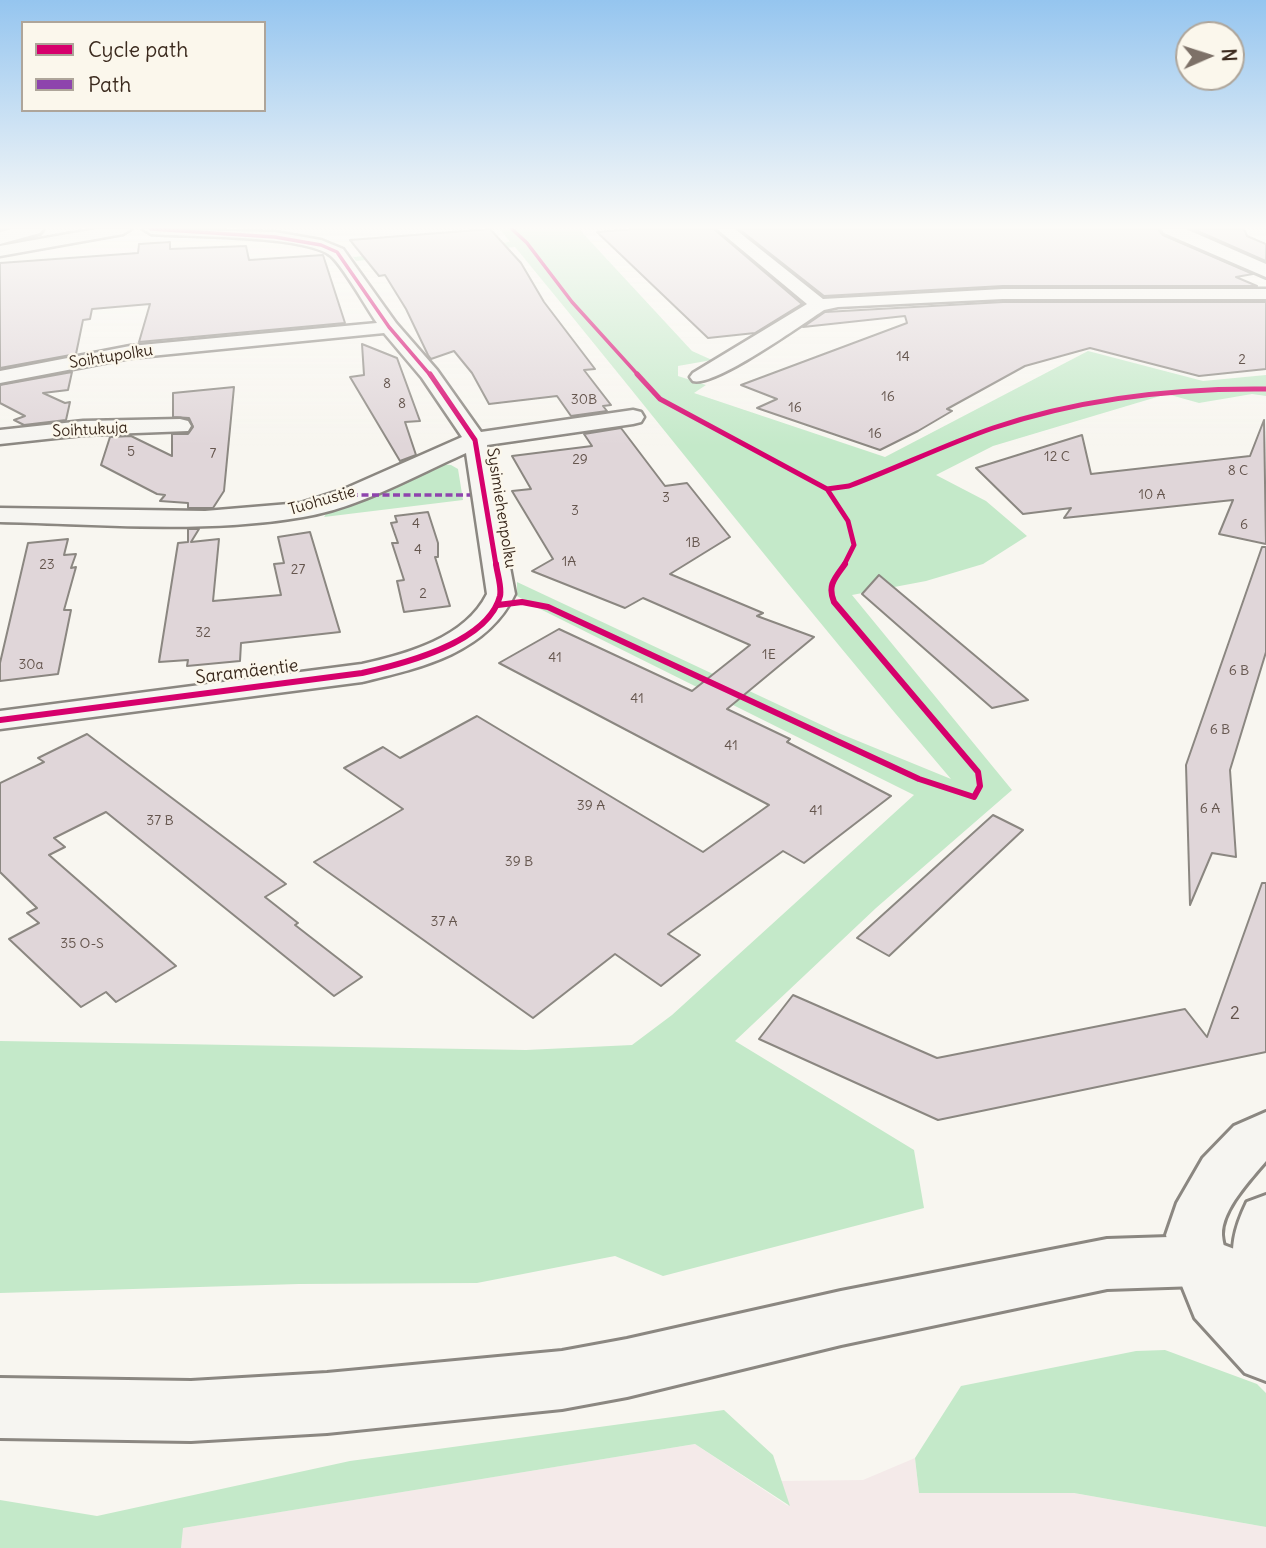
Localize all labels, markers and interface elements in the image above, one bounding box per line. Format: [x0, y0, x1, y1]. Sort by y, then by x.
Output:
legend [21, 21, 266, 112]
north arrow [1175, 21, 1245, 91]
text: Cycle path [88, 36, 188, 63]
text: N [1217, 48, 1241, 62]
text: Path [88, 71, 131, 98]
street label: Soihtupolku [68, 341, 154, 373]
house number: 14 [896, 349, 910, 365]
house number: 2 [1238, 352, 1246, 368]
house number: 8 [383, 376, 391, 392]
house number: 16 [881, 389, 895, 405]
house number: 30B [571, 392, 597, 408]
house number: 8 [398, 396, 406, 412]
house number: 16 [788, 400, 802, 416]
street label: Soihtukuja [52, 418, 128, 442]
house number: 16 [868, 426, 882, 442]
house number: 5 [127, 444, 135, 460]
house number: 7 [210, 446, 216, 462]
street label: Sysimiehenpolku [482, 447, 520, 569]
house number: 12 C [1044, 449, 1070, 465]
house number: 29 [572, 452, 588, 468]
house number: 8 C [1228, 463, 1248, 479]
street label: Tuohustie [286, 482, 358, 520]
house number: 10 A [1138, 487, 1166, 503]
house number: 3 [662, 490, 670, 506]
house number: 3 [571, 503, 579, 519]
house number: 4 [412, 516, 420, 532]
house number: 6 [1240, 517, 1248, 533]
house number: 1B [686, 535, 700, 551]
house number: 4 [414, 542, 422, 558]
house number: 1A [562, 554, 576, 570]
house number: 23 [39, 557, 55, 573]
house number: 27 [291, 562, 305, 578]
house number: 2 [419, 586, 427, 602]
house number: 32 [195, 625, 211, 641]
house number: 1E [762, 647, 776, 663]
house number: 41 [548, 650, 562, 666]
street label: Saramäentie [194, 655, 300, 689]
house number: 30a [18, 657, 44, 673]
house number: 6 B [1229, 663, 1249, 679]
house number: 41 [630, 691, 644, 707]
house number: 6 B [1210, 722, 1230, 738]
house number: 41 [724, 738, 738, 754]
house number: 39 A [577, 798, 605, 814]
house number: 6 A [1200, 801, 1220, 817]
house number: 41 [809, 803, 823, 819]
house number: 37 B [146, 813, 174, 829]
house number: 39 B [505, 854, 533, 870]
house number: 37 A [430, 914, 458, 930]
house number: 35 O-S [60, 936, 104, 952]
house number: 2 [1230, 1003, 1240, 1025]

